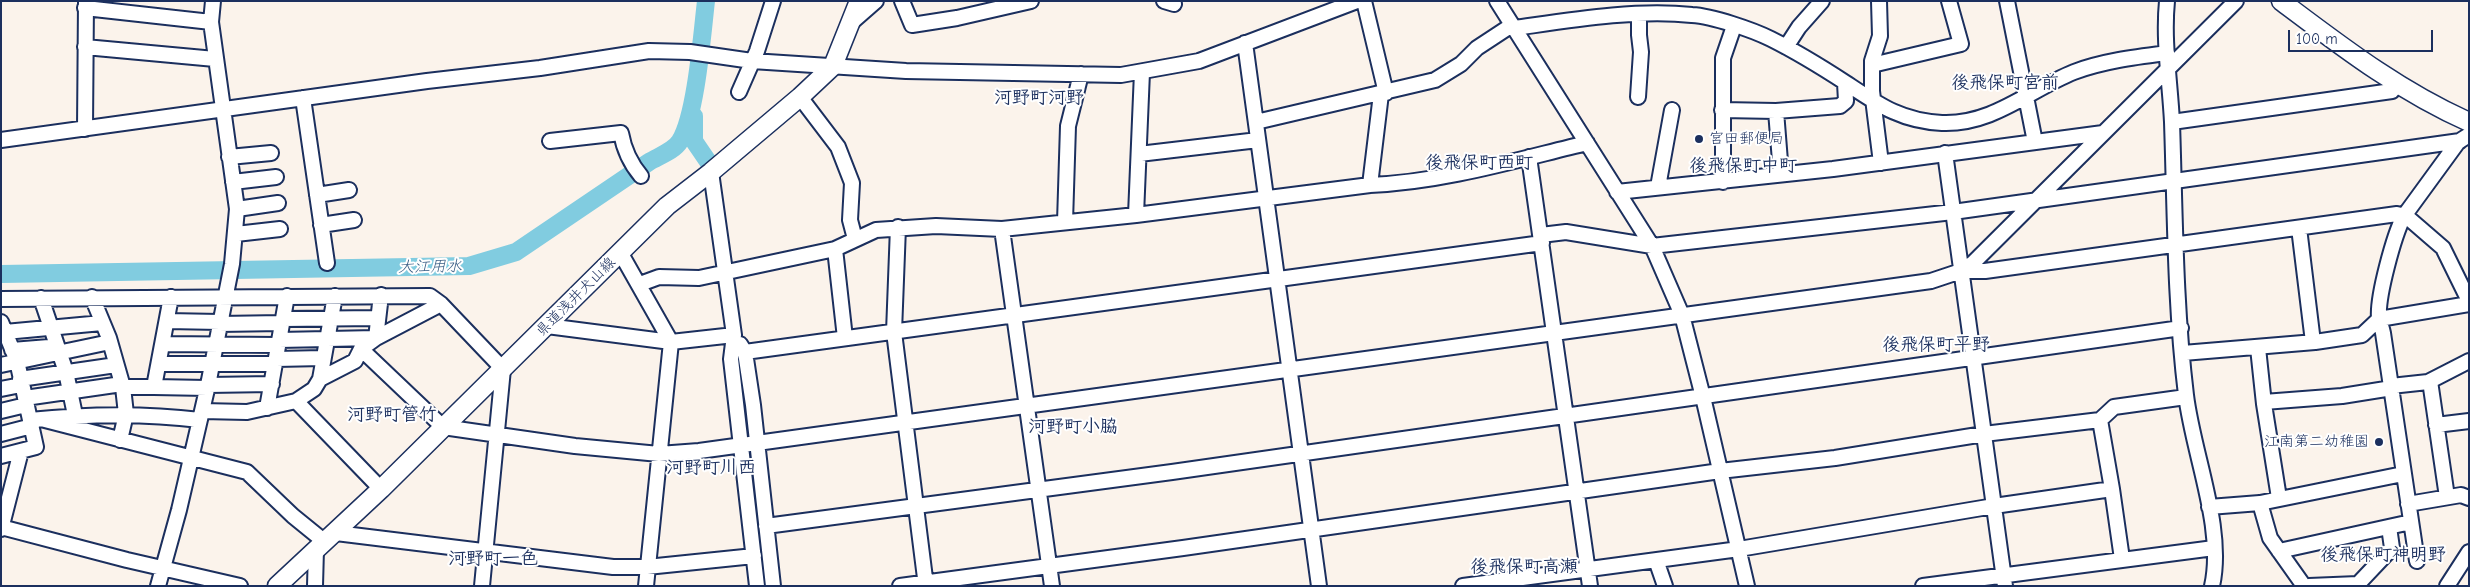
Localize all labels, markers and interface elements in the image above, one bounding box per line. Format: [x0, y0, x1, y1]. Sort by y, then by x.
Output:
scale bar [2290, 20, 2435, 52]
text: 100 m [2296, 30, 2338, 48]
district label: 後飛保町宮前 [1951, 72, 2059, 94]
district label: 河野町河野 [994, 87, 1084, 109]
place label: 宮田郵便局 [1709, 130, 1784, 148]
marker: 宮田郵便局 [1693, 133, 1705, 145]
district label: 後飛保町西町 [1425, 152, 1533, 174]
district label: 後飛保町中町 [1689, 155, 1797, 177]
street label: 県道浅井犬山線 [533, 254, 619, 340]
water label: 大江用水 [398, 257, 462, 277]
district label: 後飛保町平野 [1882, 334, 1990, 356]
district label: 河野町管竹 [347, 404, 437, 426]
district label: 河野町小脇 [1028, 416, 1118, 438]
place label: 江南第二幼稚園 [2264, 433, 2369, 451]
marker: 江南第二幼稚園 [2373, 436, 2385, 448]
district label: 河野町川西 [666, 457, 756, 479]
district label: 後飛保町神明野 [2320, 544, 2446, 566]
district label: 河野町一色 [448, 548, 538, 570]
district label: 後飛保町高瀬 [1470, 556, 1578, 578]

